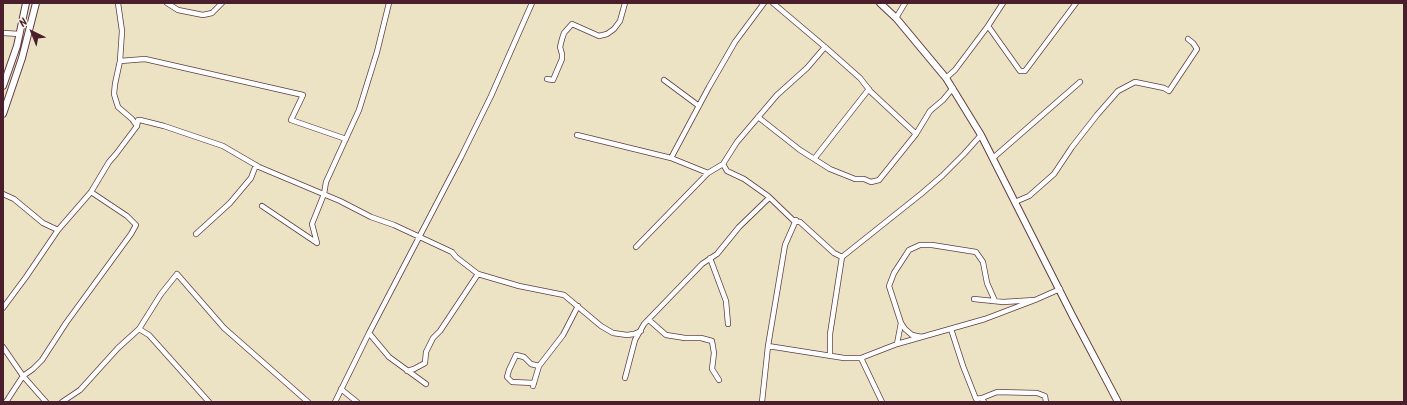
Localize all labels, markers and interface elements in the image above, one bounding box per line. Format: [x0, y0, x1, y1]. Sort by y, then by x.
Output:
north arrow [12, 12, 52, 52]
text: N [15, 14, 32, 32]

